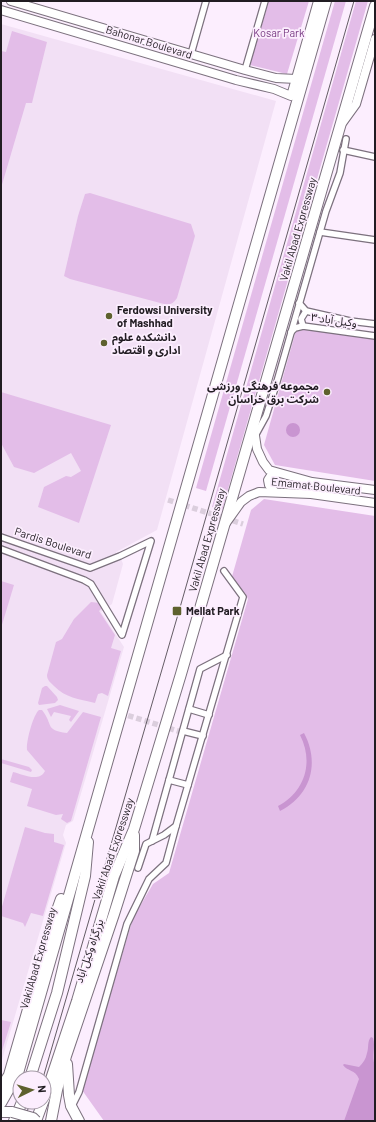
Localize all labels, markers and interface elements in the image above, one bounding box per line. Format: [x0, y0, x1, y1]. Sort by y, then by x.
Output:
street label: Bahonar Boulevard [104, 22, 194, 61]
park label: Kosar Park [253, 26, 305, 39]
street label: Vakil Abad Expressway [276, 175, 319, 282]
place label: Ferdowsi University of Mashhad [117, 303, 213, 329]
street label: ۳ وکیل آباد [310, 310, 358, 330]
marker: Ferdowsi University of Mashhad [104, 311, 114, 321]
place label: دانشکده علوم اداری و اقتصاد [112, 330, 180, 357]
marker: دانشکده علوم اداری و اقتصاد [99, 338, 109, 348]
place label: مجموعه فرهنگی ورزشی شرکت برق خراسان [207, 379, 319, 406]
marker: مجموعه فرهنگی ورزشی شرکت برق خراسان [322, 387, 332, 397]
street label: Emamat Boulevard [271, 474, 361, 497]
street label: Vakil Abad Expressway [185, 486, 228, 593]
street label: Pardis Boulevard [13, 524, 93, 561]
place label: Mellat Park [186, 604, 240, 617]
marker: Mellat Park [171, 605, 183, 617]
street label: Vakil Abad Expressway [89, 796, 136, 902]
street label: VakilAbad Expressway [17, 906, 58, 1010]
street label: بزرگراه وکیل آباد [72, 917, 107, 985]
north arrow [12, 1070, 52, 1110]
text: N [36, 1085, 49, 1093]

